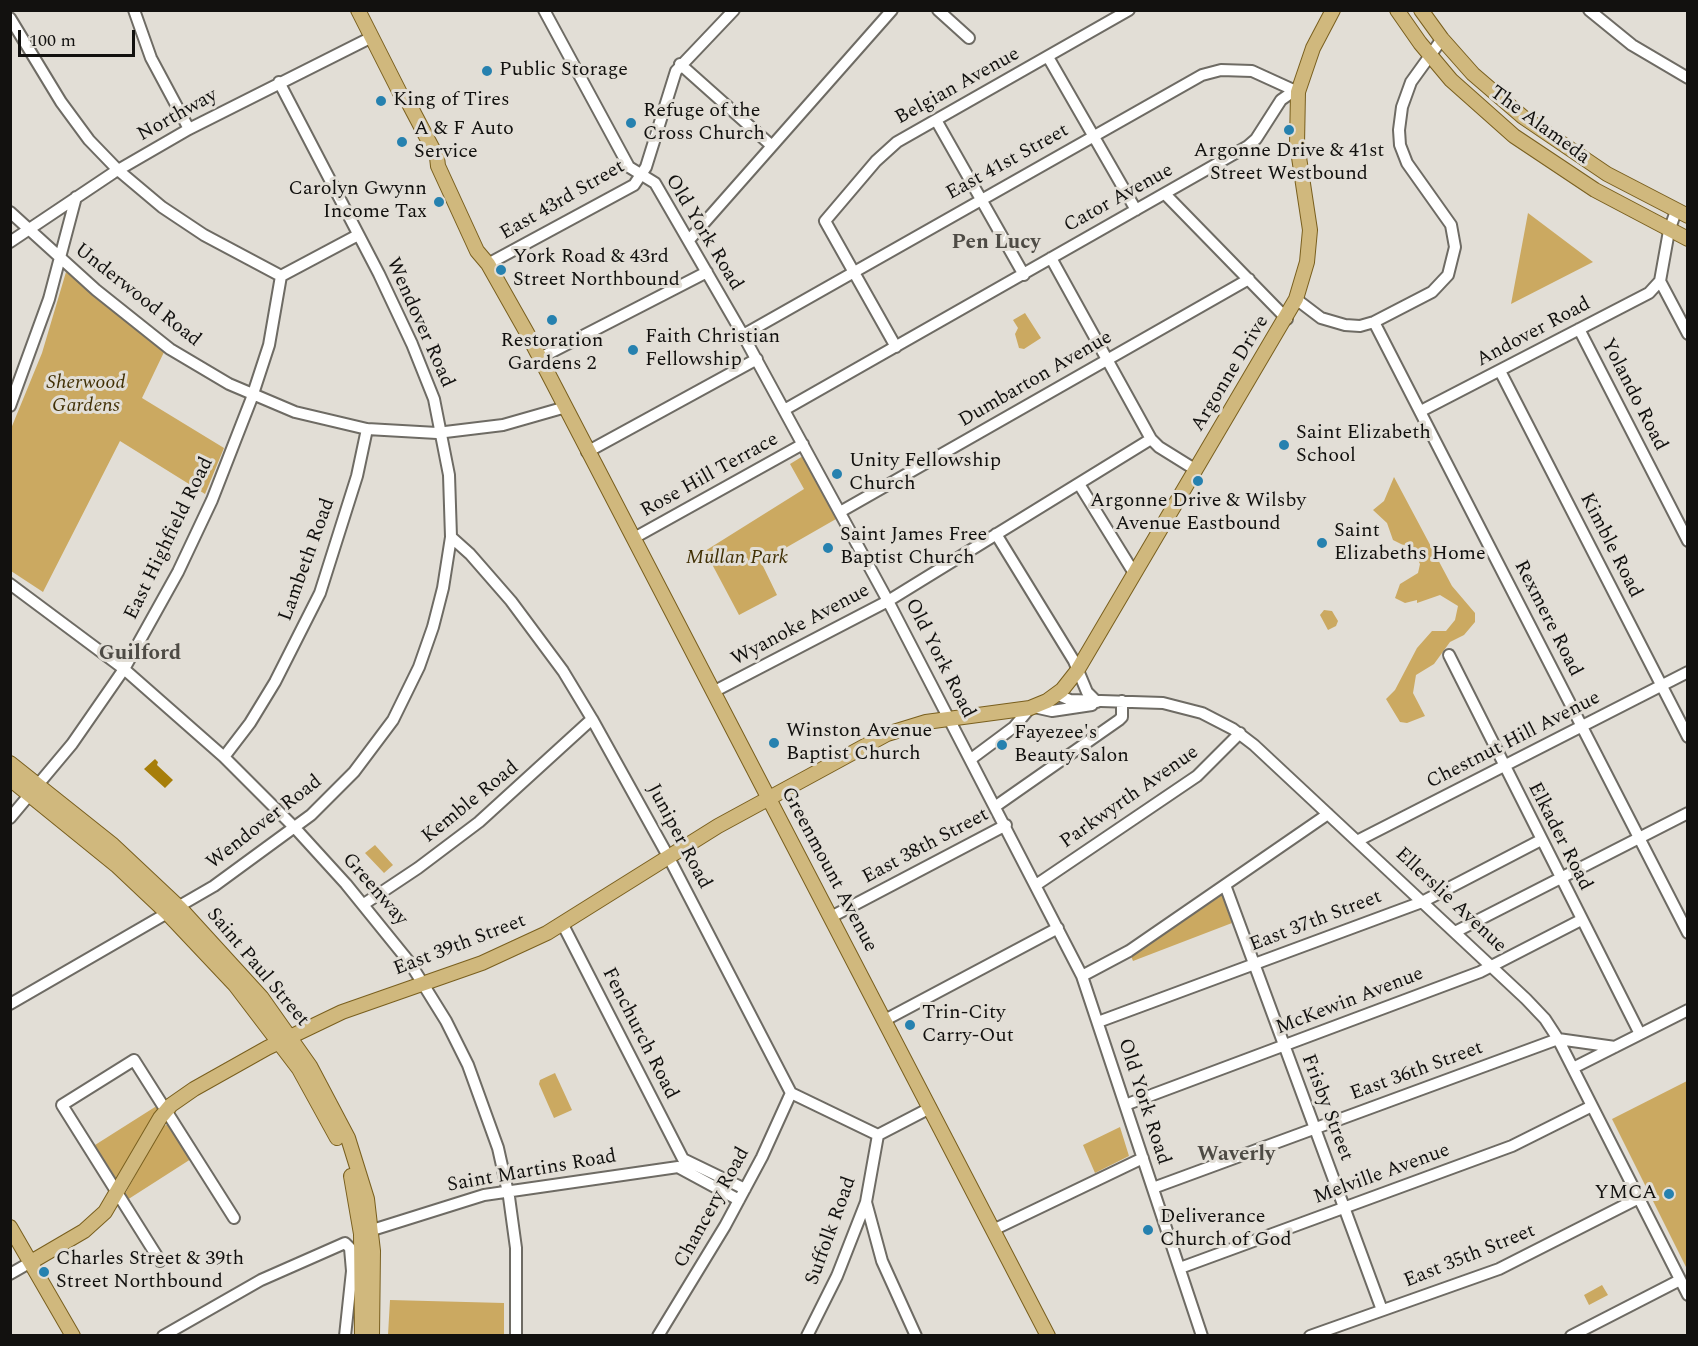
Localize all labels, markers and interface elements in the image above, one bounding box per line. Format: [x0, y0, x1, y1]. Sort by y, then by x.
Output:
scale bar [21, 18, 138, 56]
text: 100 m [29, 27, 76, 54]
street label: Belgian Avenue [892, 43, 1024, 131]
place label: Public Storage [499, 59, 628, 83]
marker: Public Storage [480, 64, 494, 78]
street label: The Alameda [1484, 82, 1594, 170]
street label: Northway [134, 84, 222, 148]
place label: King of Tires [393, 89, 510, 113]
marker: King of Tires [374, 94, 388, 108]
place label: Refuge of the Cross Church [643, 100, 765, 147]
marker: Refuge of the Cross Church [624, 116, 638, 130]
place label: A & F Auto Service [414, 118, 514, 165]
street label: East 41st Street [943, 119, 1073, 207]
marker: Argonne Drive & 41st Street Westbound [1282, 123, 1296, 137]
marker: A & F Auto Service [395, 135, 409, 149]
place label: Argonne Drive & 41st Street Westbound [1194, 140, 1384, 187]
street label: East 43rd Street [496, 156, 630, 246]
street label: Cator Avenue [1060, 159, 1178, 239]
street label: Old York Road [659, 171, 747, 295]
place label: Carolyn Gwynn Income Tax [289, 178, 427, 225]
marker: Carolyn Gwynn Income Tax [432, 195, 446, 209]
district label: Pen Lucy [951, 231, 1041, 257]
street label: Underwood Road [69, 239, 205, 353]
place label: York Road & 43rd Street Northbound [513, 246, 680, 293]
street label: Wendover Road [380, 254, 458, 392]
marker: York Road & 43rd Street Northbound [494, 263, 508, 277]
street label: Andover Road [1473, 293, 1595, 373]
street label: Argonne Drive [1187, 312, 1275, 436]
marker: Restoration Gardens 2 [545, 313, 559, 327]
place label: Faith Christian Fellowship [645, 326, 780, 373]
street label: Dumbarton Avenue [955, 326, 1117, 434]
place label: Restoration Gardens 2 [501, 330, 603, 377]
street label: Yolando Road [1594, 335, 1672, 455]
marker: Faith Christian Fellowship [626, 343, 640, 357]
park label: Sherwood Gardens [46, 372, 126, 419]
place label: Saint Elizabeth School [1296, 422, 1431, 469]
street label: Rose Hill Terrace [637, 428, 783, 524]
marker: Saint Elizabeth School [1277, 438, 1291, 452]
place label: Unity Fellowship Church [849, 450, 1001, 497]
street label: East Highfield Road [120, 454, 220, 624]
marker: Unity Fellowship Church [830, 467, 844, 481]
marker: Argonne Drive & Wilsby Avenue Eastbound [1191, 474, 1205, 488]
place label: Argonne Drive & Wilsby Avenue Eastbound [1090, 490, 1306, 537]
street label: Kimble Road [1573, 490, 1647, 602]
street label: Lambeth Road [275, 495, 341, 625]
place label: Saint Elizabeths Home [1334, 520, 1486, 567]
place label: Saint James Free Baptist Church [840, 524, 987, 571]
marker: Saint Elizabeths Home [1315, 536, 1329, 550]
marker: Saint James Free Baptist Church [821, 541, 835, 555]
park label: Mullan Park [686, 547, 788, 571]
street label: Rexmere Road [1507, 557, 1587, 681]
street label: Wyanoke Avenue [728, 580, 874, 672]
street label: Old York Road [899, 595, 979, 723]
district label: Guilford [99, 642, 181, 668]
street label: Chestnut Hill Avenue [1423, 687, 1605, 795]
place label: Winston Avenue Baptist Church [786, 720, 932, 767]
place label: Fayezee's Beauty Salon [1014, 722, 1129, 769]
marker: Winston Avenue Baptist Church [767, 736, 781, 750]
marker: Fayezee's Beauty Salon [995, 738, 1009, 752]
street label: Parkwyrth Avenue [1056, 741, 1204, 855]
street label: Kemble Road [418, 757, 524, 849]
street label: Wendover Road [203, 771, 327, 875]
street label: Elkader Road [1521, 779, 1597, 895]
street label: Juniper Road [640, 780, 716, 894]
street label: Greenmount Avenue [774, 783, 882, 957]
street label: East 38th Street [859, 804, 993, 890]
street label: Ellerslie Avenue [1389, 843, 1511, 959]
street label: Greenway [336, 849, 412, 931]
street label: East 37th Street [1247, 886, 1385, 958]
street label: Saint Paul Street [200, 904, 314, 1032]
street label: East 39th Street [391, 910, 529, 982]
street label: McKewin Avenue [1273, 963, 1427, 1041]
street label: Fenchurch Road [595, 964, 683, 1104]
place label: Trin-City Carry-Out [922, 1002, 1014, 1049]
marker: Trin-City Carry-Out [903, 1018, 917, 1032]
street label: Old York Road [1111, 1036, 1175, 1168]
street label: East 36th Street [1347, 1037, 1487, 1107]
street label: Frisby Street [1295, 1051, 1357, 1165]
street label: Melville Avenue [1311, 1139, 1453, 1211]
street label: Chancery Road [670, 1143, 756, 1273]
district label: Waverly [1197, 1143, 1275, 1169]
street label: Saint Martins Road [446, 1145, 618, 1199]
street label: Suffolk Road [801, 1174, 863, 1288]
place label: YMCA [1594, 1182, 1657, 1206]
marker: YMCA [1662, 1187, 1676, 1201]
place label: Deliverance Church of God [1160, 1206, 1292, 1253]
street label: East 35th Street [1401, 1220, 1539, 1294]
marker: Deliverance Church of God [1141, 1223, 1155, 1237]
place label: Charles Street & 39th Street Northbound [56, 1248, 244, 1295]
marker: Charles Street & 39th Street Northbound [37, 1265, 51, 1279]

